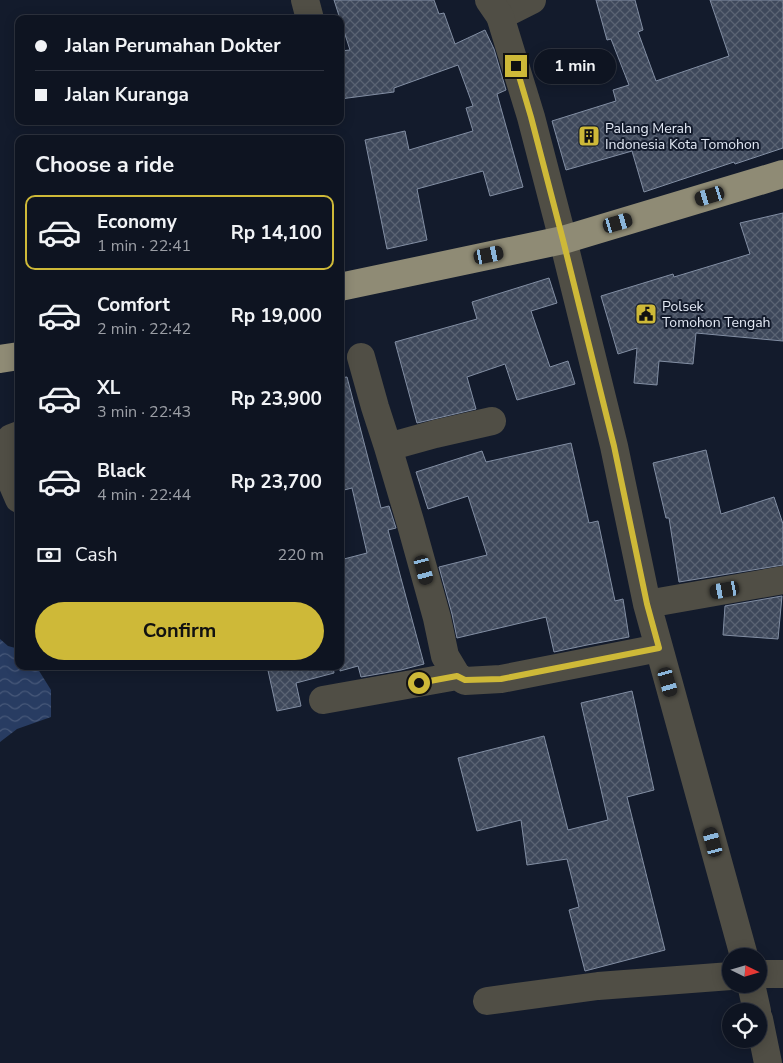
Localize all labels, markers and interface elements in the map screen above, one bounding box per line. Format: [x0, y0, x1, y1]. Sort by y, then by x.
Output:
text: Jalan Perumahan Dokter [65, 33, 281, 59]
callout: 1 min [534, 48, 616, 84]
route end [505, 55, 527, 77]
text: 1 min [554, 55, 596, 77]
text: Jalan Kuranga [65, 82, 189, 108]
place label: Palang Merah Indonesia Kota Tomohon [605, 119, 760, 154]
building icon: Palang Merah Indonesia Kota Tomohon [577, 124, 601, 148]
text: Choose a ride [35, 150, 174, 180]
car [693, 184, 726, 208]
text: Economy [97, 209, 177, 235]
icon: car [37, 210, 82, 255]
car [601, 212, 634, 234]
text: Rp 14,100 [231, 220, 322, 246]
text: 1 min · 22:41 [97, 235, 191, 257]
car [472, 245, 505, 265]
text: Comfort [97, 292, 170, 318]
icon: car [37, 293, 82, 338]
place label: Polsek Tomohon Tengah [662, 297, 771, 332]
public building icon: Polsek Tomohon Tengah [634, 302, 658, 326]
text: Rp 19,000 [231, 303, 322, 329]
text: 2 min · 22:42 [97, 318, 191, 340]
text: XL [97, 375, 120, 401]
icon: car [37, 376, 82, 421]
text: Rp 23,900 [231, 386, 322, 412]
text: 3 min · 22:43 [97, 401, 191, 423]
text: Black [97, 458, 146, 484]
icon: car [37, 459, 82, 504]
text: Rp 23,700 [231, 469, 322, 495]
text: 4 min · 22:44 [97, 484, 191, 506]
icon: cash [35, 541, 63, 569]
text: Cash [75, 542, 117, 568]
text: 220 m [277, 544, 324, 566]
car [412, 554, 435, 586]
car [708, 580, 741, 600]
button: Confirm [35, 602, 324, 660]
car [656, 666, 679, 698]
route start [408, 672, 430, 694]
car [701, 826, 724, 858]
north arrow [722, 948, 768, 992]
map controls [722, 948, 767, 1048]
button: locate [722, 1003, 767, 1048]

